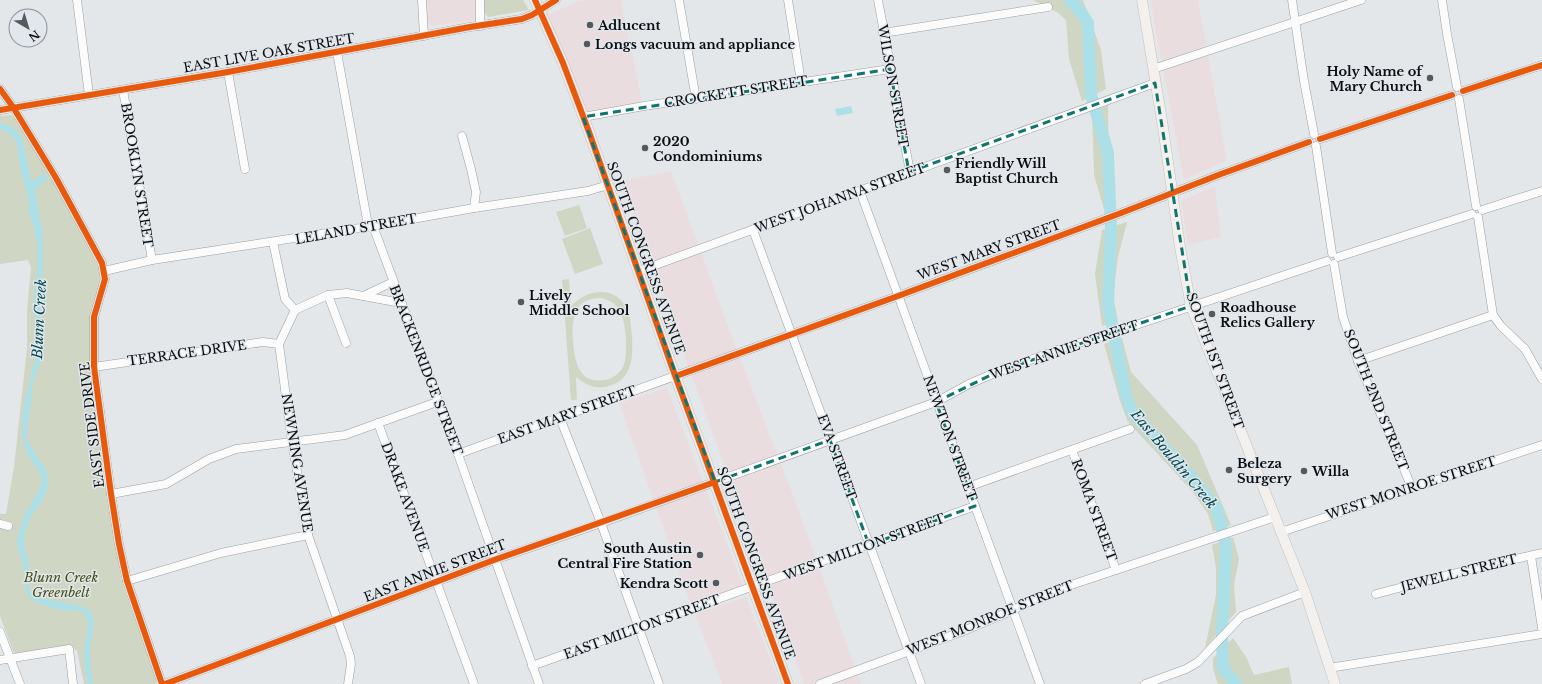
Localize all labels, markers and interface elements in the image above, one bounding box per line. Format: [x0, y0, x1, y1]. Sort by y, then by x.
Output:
north arrow [8, 8, 48, 48]
place label: Adlucent [597, 17, 661, 34]
marker: Adlucent [585, 20, 595, 30]
street label: WILSON STREET [874, 22, 912, 149]
text: N [25, 27, 43, 45]
street label: EAST LIVE OAK STREET [182, 29, 356, 76]
place label: Longs vacuum and appliance [595, 36, 795, 53]
marker: Longs vacuum and appliance [582, 39, 592, 49]
place label: Holy Name of Mary Church [1327, 63, 1423, 95]
street label: CROCKETT STREET [663, 72, 810, 112]
marker: Holy Name of Mary Church [1425, 73, 1435, 83]
street label: BROOKLYN STREET [117, 101, 157, 249]
place label: 2020 Condominiums [653, 133, 762, 165]
marker: 2020 Condominiums [640, 143, 650, 153]
place label: Friendly Will Baptist Church [955, 155, 1059, 187]
street label: SOUTH CONGRESS AVENUE [603, 159, 689, 357]
street label: WEST JOHANNA STREET [751, 159, 928, 237]
marker: Friendly Will Baptist Church [942, 165, 952, 175]
street label: LELAND STREET [294, 210, 419, 248]
street label: WEST MARY STREET [914, 216, 1064, 284]
water label: Blunn Creek [28, 278, 50, 361]
street label: BRACKENRIDGE STREET [386, 282, 467, 458]
place label: Lively Middle School [529, 287, 630, 319]
street label: SOUTH 1ST STREET [1182, 290, 1248, 432]
marker: Lively Middle School [516, 297, 526, 307]
place label: Roadhouse Relics Gallery [1220, 299, 1315, 331]
marker: Roadhouse Relics Gallery [1207, 309, 1217, 319]
street label: WEST ANNIE STREET [986, 316, 1141, 384]
street label: SOUTH 2ND STREET [1340, 327, 1412, 474]
street label: TERRACE DRIVE [126, 336, 248, 370]
street label: EAST SIDE DRIVE [76, 361, 108, 489]
street label: NEWTON STREET [919, 373, 981, 504]
street label: EAST MARY STREET [495, 382, 639, 448]
street label: NEWNING AVENUE [278, 392, 316, 534]
water label: East Bouldin Creek [1126, 405, 1221, 512]
street label: EVA STREET [814, 412, 861, 503]
street label: DRAKE AVENUE [377, 440, 433, 554]
street label: WEST MONROE STREET [1323, 452, 1499, 524]
place label: Beleza Surgery [1237, 455, 1292, 487]
street label: ROMA STREET [1068, 456, 1121, 564]
place label: Willa [1311, 463, 1350, 480]
street label: SOUTH CONGRESS AVENUE [713, 464, 799, 662]
marker: Beleza Surgery [1224, 465, 1234, 475]
marker: Willa [1299, 466, 1309, 476]
street label: WEST MILTON STREET [780, 510, 948, 585]
street label: EAST ANNIE STREET [361, 536, 509, 606]
place label: South Austin Central Fire Station [558, 540, 693, 572]
marker: South Austin Central Fire Station [695, 550, 705, 560]
street label: JEWELL STREET [1397, 550, 1520, 596]
park label: Blunn Creek Greenbelt [23, 569, 99, 601]
place label: Kendra Scott [620, 575, 708, 592]
street label: WEST MONROE STREET [903, 577, 1076, 660]
marker: Kendra Scott [711, 578, 721, 588]
street label: EAST MILTON STREET [561, 591, 723, 663]

